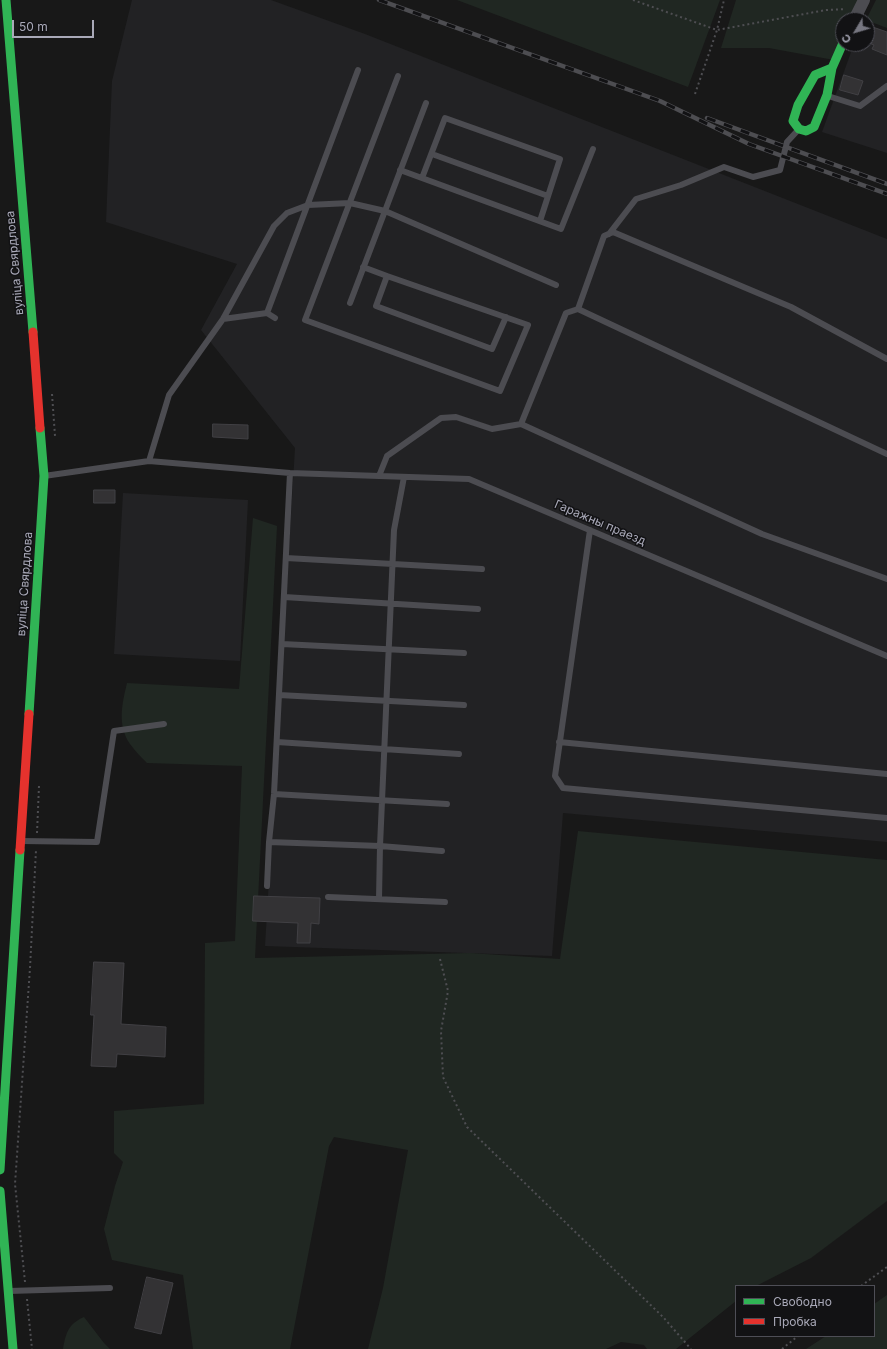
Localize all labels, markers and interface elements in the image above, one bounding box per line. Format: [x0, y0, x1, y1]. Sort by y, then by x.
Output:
scale bar [14, 12, 96, 38]
north arrow [835, 12, 875, 52]
text: 50 m [19, 19, 48, 34]
text: С [838, 31, 854, 46]
street label: вуліца Свярдлова [3, 210, 27, 316]
street label: Гаражны праезд [552, 497, 648, 549]
street label: вуліца Свярдлова [14, 531, 36, 637]
legend [735, 1285, 875, 1337]
text: Свободно [773, 1294, 832, 1309]
text: Пробка [773, 1314, 817, 1329]

